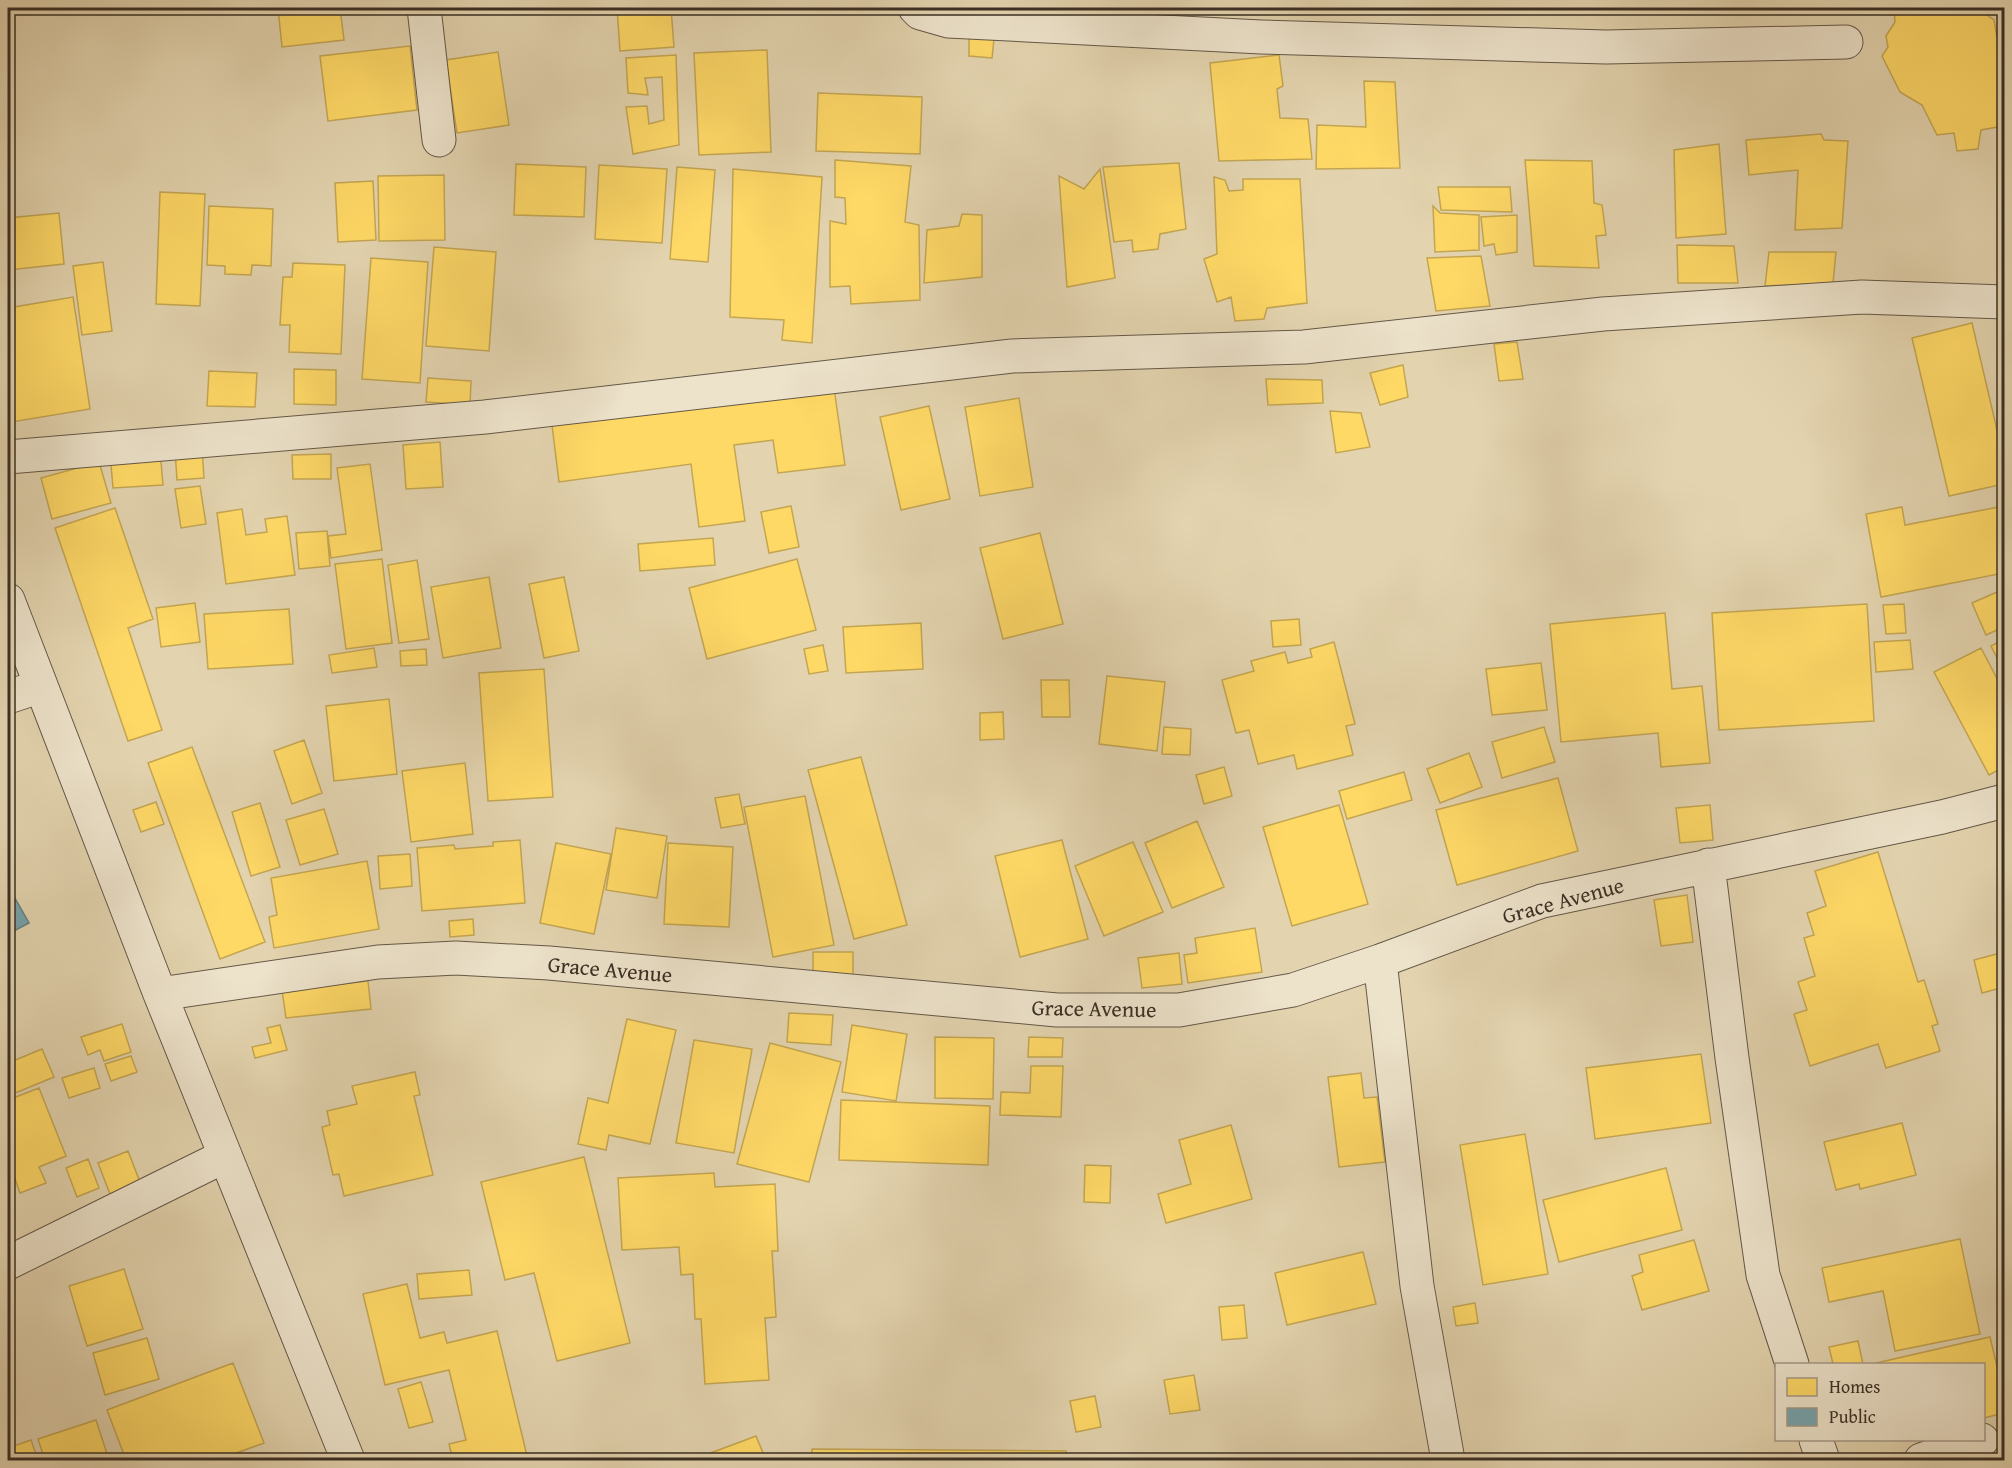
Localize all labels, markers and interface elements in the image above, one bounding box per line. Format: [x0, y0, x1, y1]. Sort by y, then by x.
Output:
street label: Grace Avenue [1499, 868, 1627, 932]
street label: Grace Avenue [546, 948, 674, 990]
street label: Grace Avenue [1031, 991, 1157, 1025]
legend [1775, 1363, 1985, 1441]
text: Homes [1829, 1373, 1880, 1400]
text: Public [1829, 1403, 1876, 1430]

